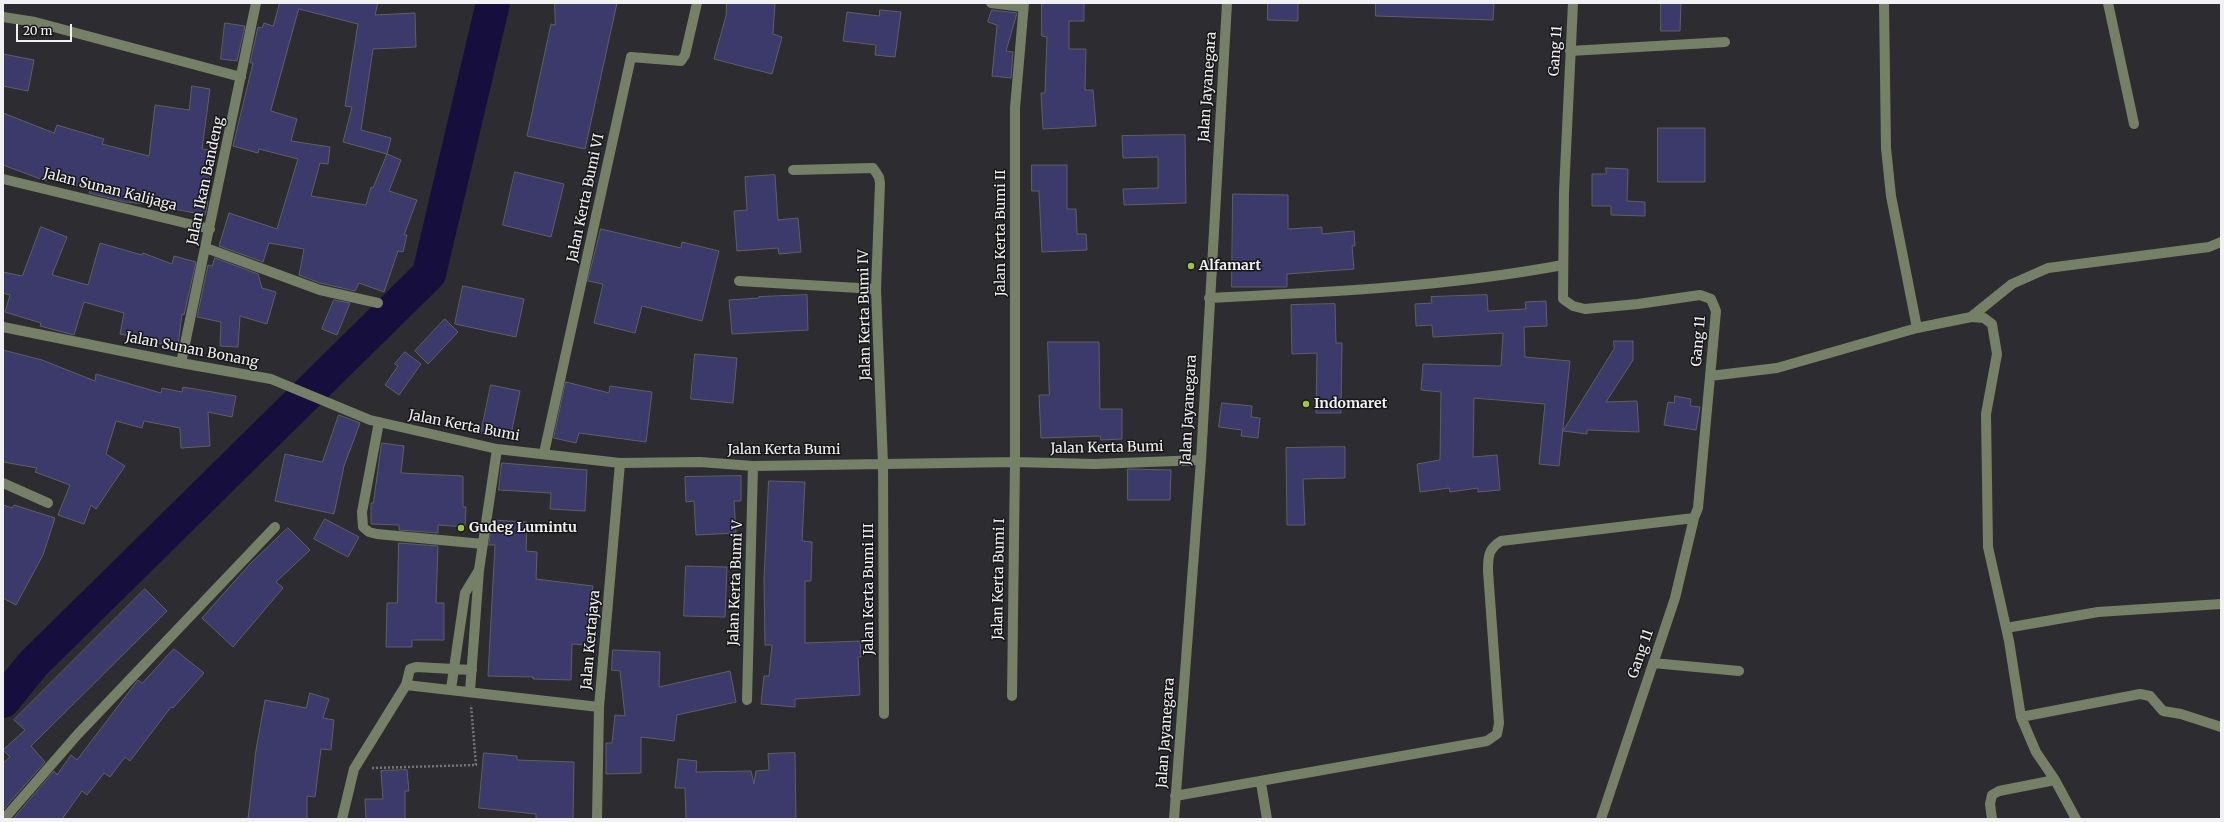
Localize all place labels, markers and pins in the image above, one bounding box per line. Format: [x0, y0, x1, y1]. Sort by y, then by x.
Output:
place label: Alfamart [1199, 258, 1261, 274]
marker: Alfamart [1186, 261, 1196, 271]
place label: Indomaret [1314, 396, 1387, 412]
marker: Indomaret [1301, 399, 1311, 409]
place label: Gudeg Lumintu [469, 520, 577, 536]
marker: Gudeg Lumintu [456, 523, 466, 533]

